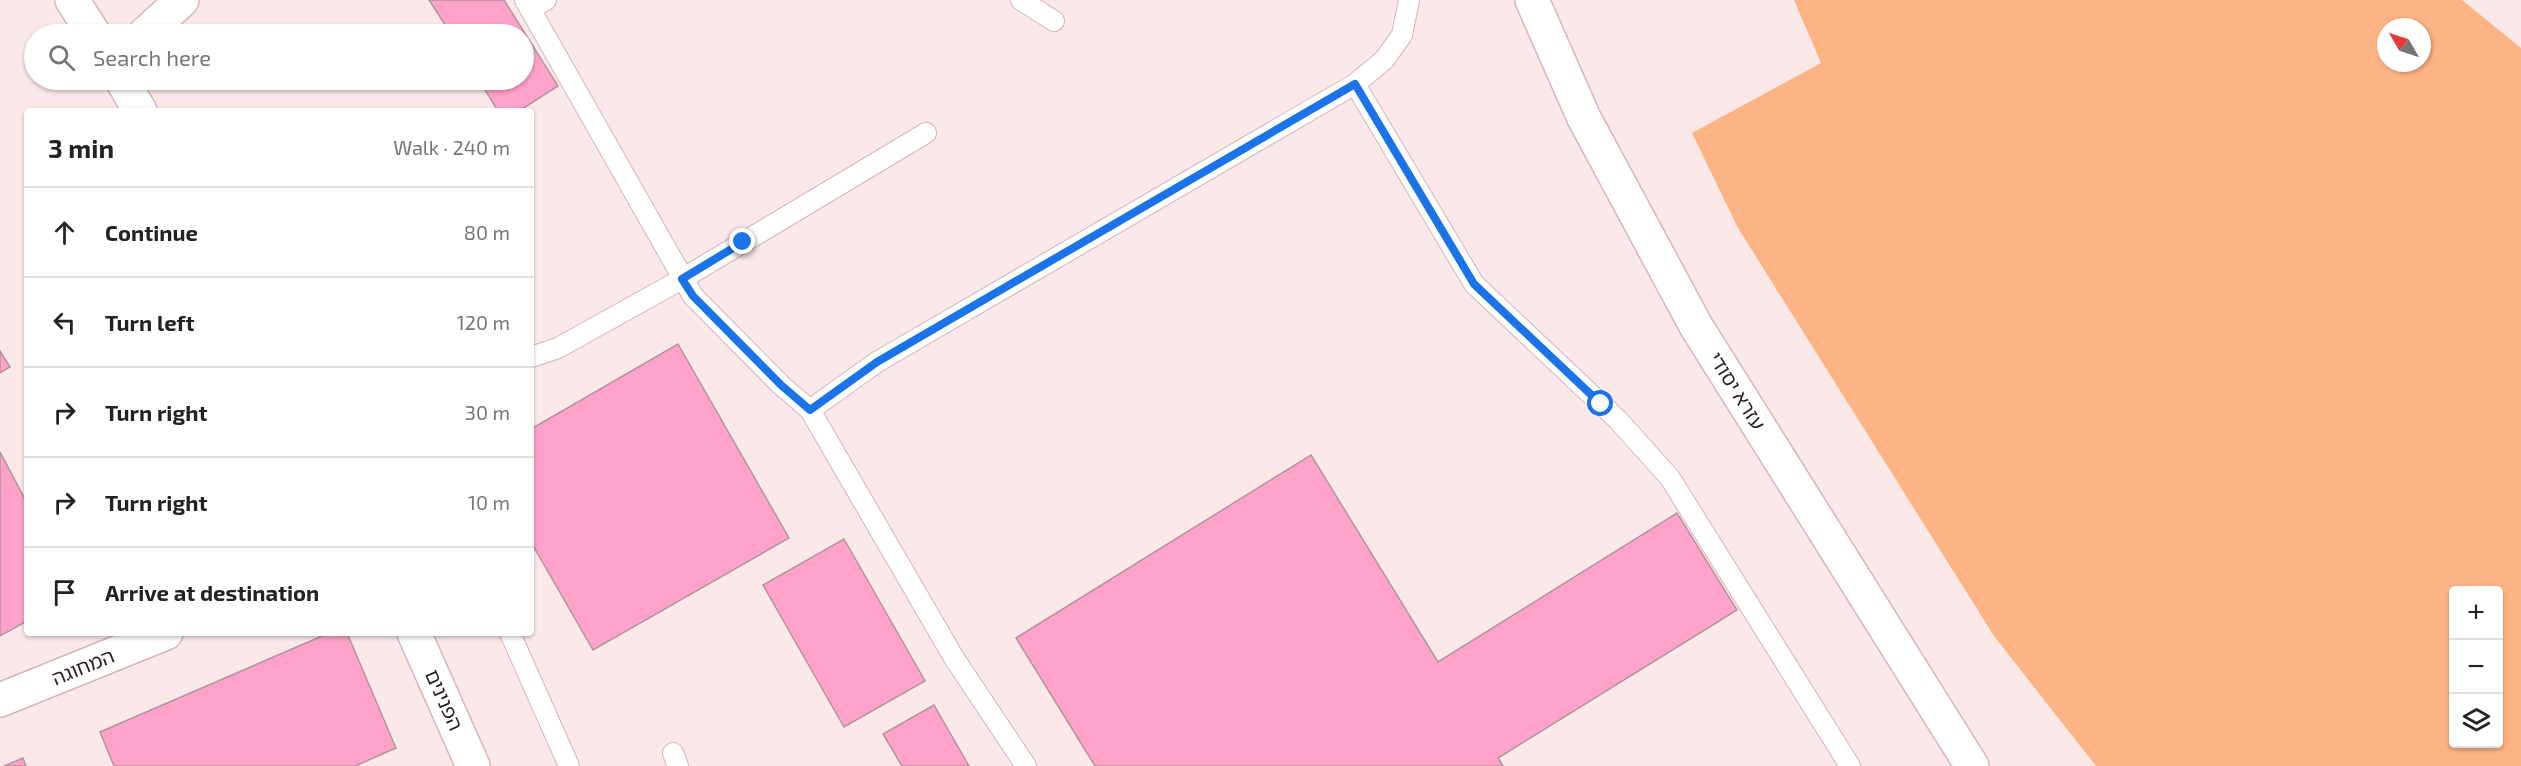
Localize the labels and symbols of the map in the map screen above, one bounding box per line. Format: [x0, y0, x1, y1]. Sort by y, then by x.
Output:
north arrow [2377, 18, 2431, 72]
route end [729, 228, 755, 254]
street label: עזרא יסודי [1705, 347, 1771, 434]
route start [1587, 390, 1613, 416]
street label: המחוגה [48, 643, 117, 689]
street label: הפנינים [421, 665, 469, 734]

